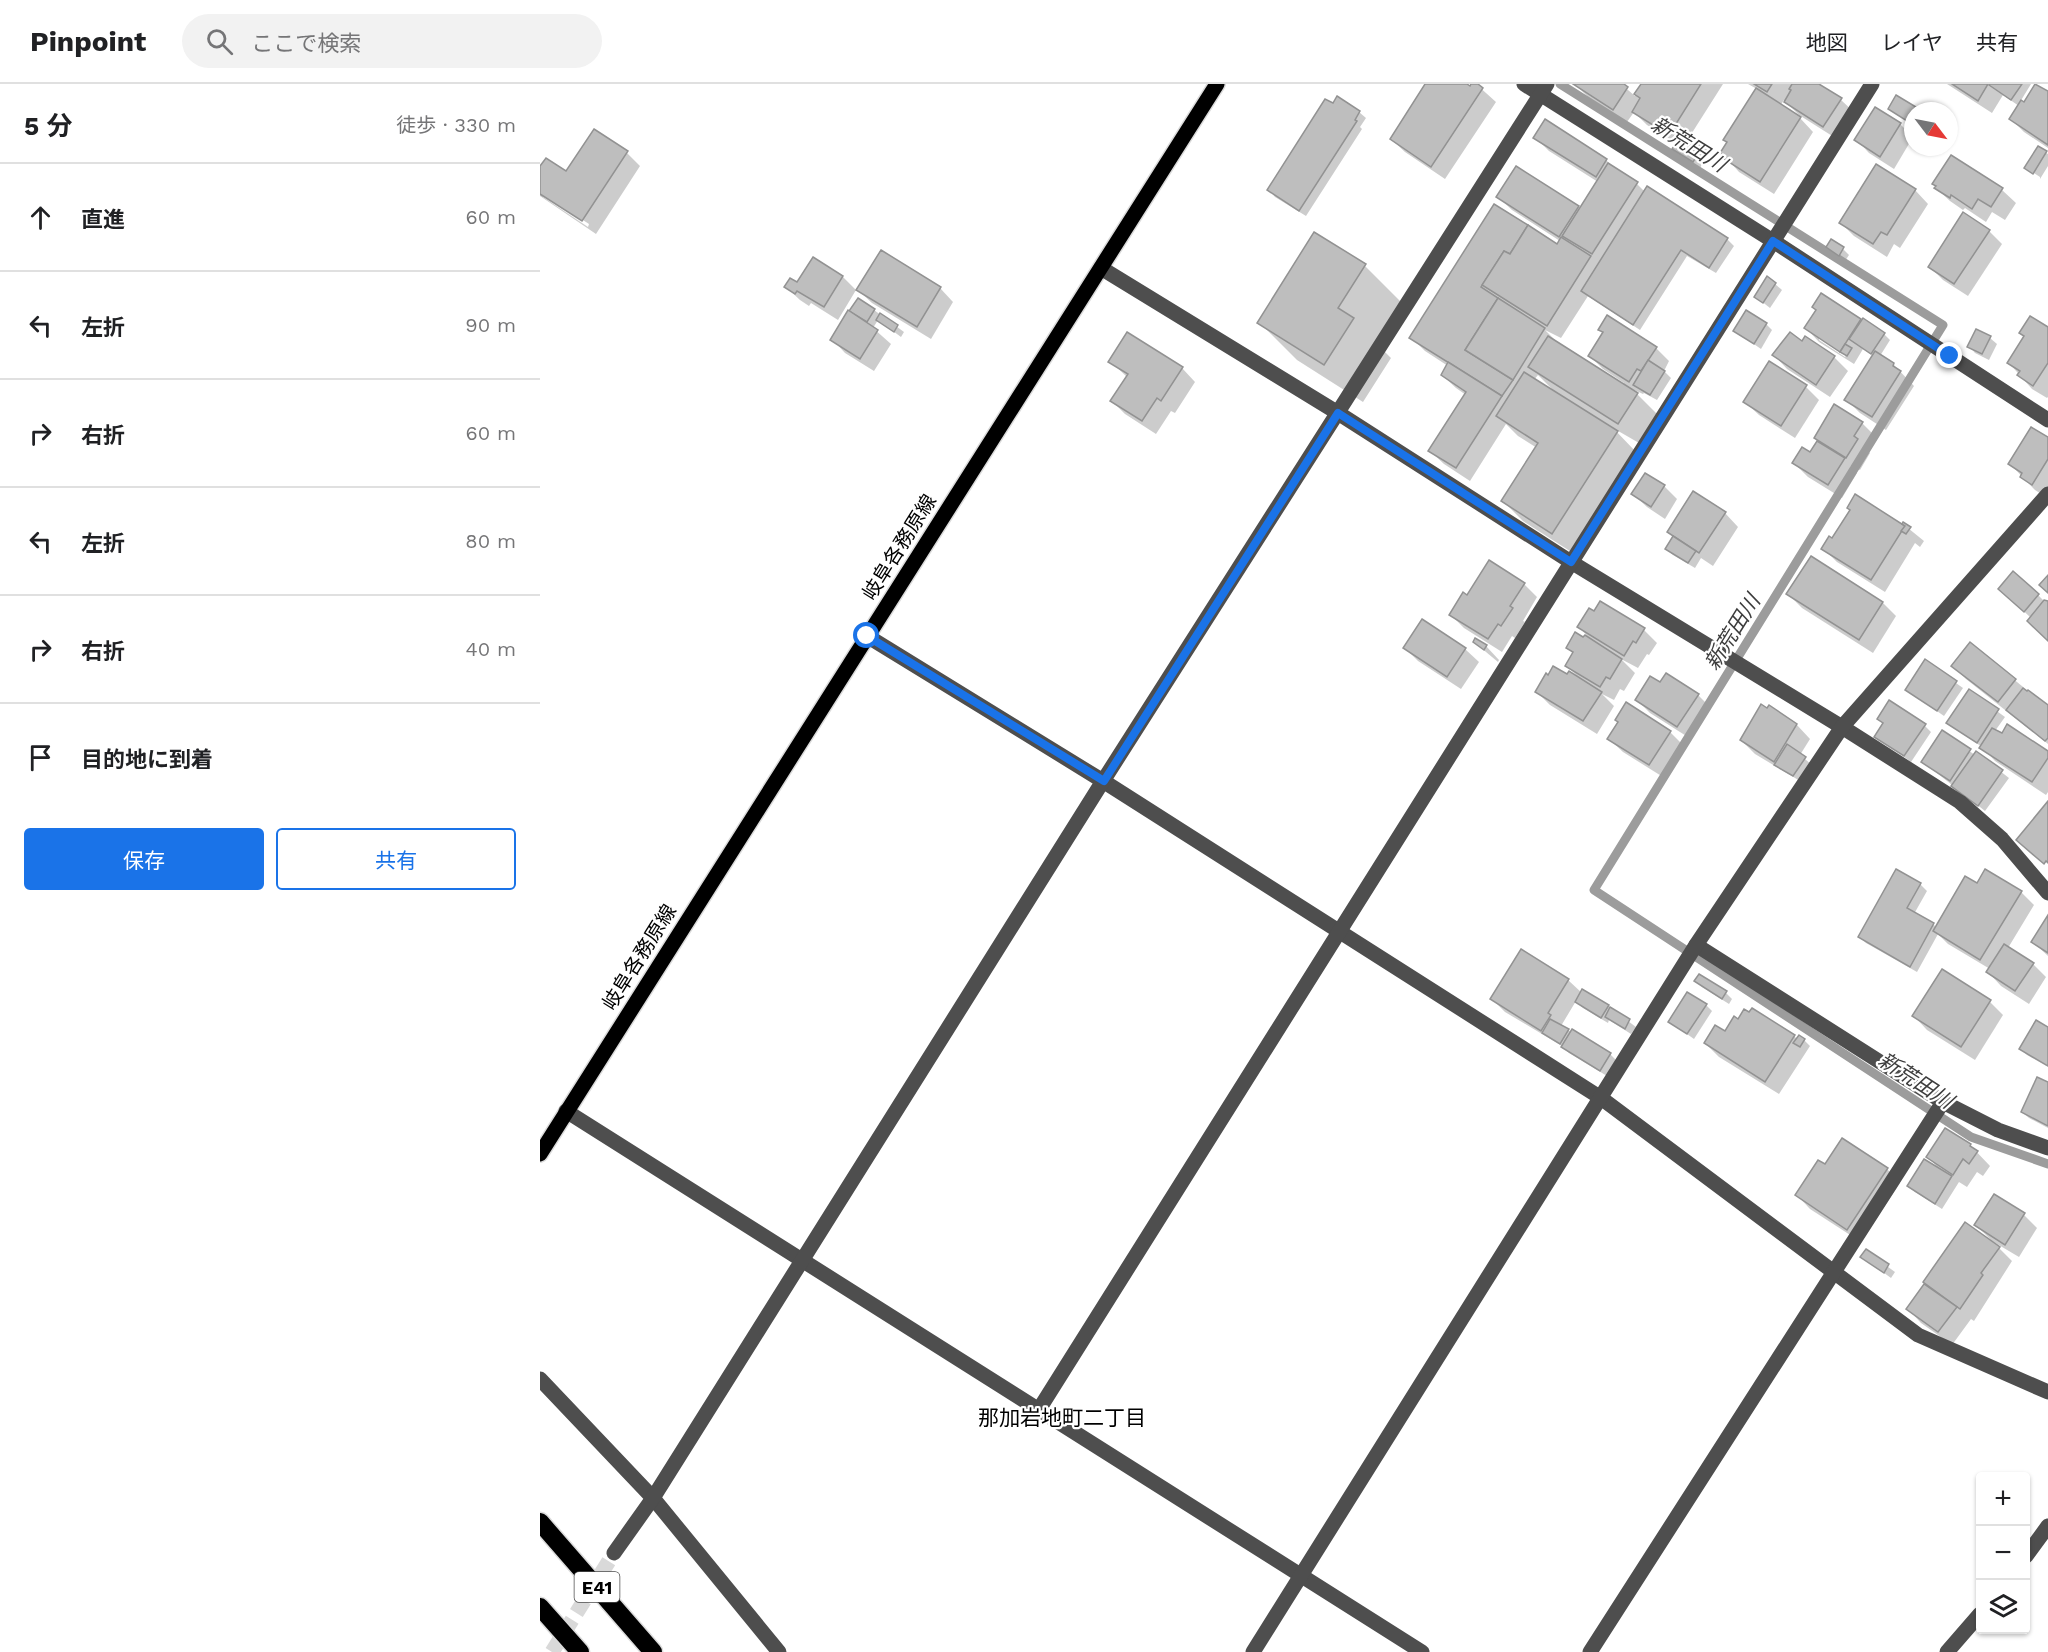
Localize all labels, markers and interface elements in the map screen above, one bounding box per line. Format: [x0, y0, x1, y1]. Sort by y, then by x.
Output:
search box [182, 14, 602, 68]
text: Pinpoint [30, 25, 146, 58]
icon: search [203, 25, 236, 58]
text: 地図 [1806, 30, 1848, 55]
text: レイヤ [1881, 30, 1943, 55]
text: 共有 [1976, 30, 2018, 55]
text: ここで検索 [251, 31, 361, 56]
north arrow [1904, 102, 1958, 156]
text: 5 分 [24, 111, 73, 141]
water label: 新荒田川 [1647, 111, 1733, 178]
text: 徒歩 · 330 m [396, 113, 516, 137]
icon: ahead [24, 201, 57, 234]
text: 60 m [466, 205, 516, 229]
text: 直進 [81, 207, 125, 232]
icon: left [24, 309, 57, 342]
text: 90 m [465, 313, 516, 337]
text: 左折 [81, 315, 125, 340]
route end [1936, 342, 1962, 368]
icon: right [24, 417, 57, 450]
text: 60 m [466, 421, 516, 445]
text: 右折 [81, 423, 125, 448]
street label: 岐阜各務原線 [857, 490, 941, 604]
icon: left [24, 525, 57, 558]
text: 80 m [465, 529, 516, 553]
text: 左折 [81, 531, 125, 556]
water label: 新荒田川 [1699, 588, 1766, 674]
route start [853, 622, 879, 648]
icon: right [24, 633, 57, 666]
text: 40 m [465, 637, 516, 661]
text: 右折 [81, 639, 125, 664]
icon: arrive [24, 741, 57, 774]
text: 目的地に到着 [81, 747, 213, 772]
button: 保存 [24, 828, 264, 890]
button: 共有 [276, 828, 516, 890]
street label: 岐阜各務原線 [597, 900, 681, 1014]
water label: 新荒田川 [1874, 1047, 1960, 1114]
district label: 那加岩地町二丁目 [978, 1405, 1146, 1430]
map controls [1976, 1472, 2030, 1634]
button: + [1976, 1472, 2030, 1526]
button: − [1976, 1526, 2030, 1580]
road number: E41 [574, 1572, 620, 1602]
button: layers [1976, 1580, 2030, 1634]

